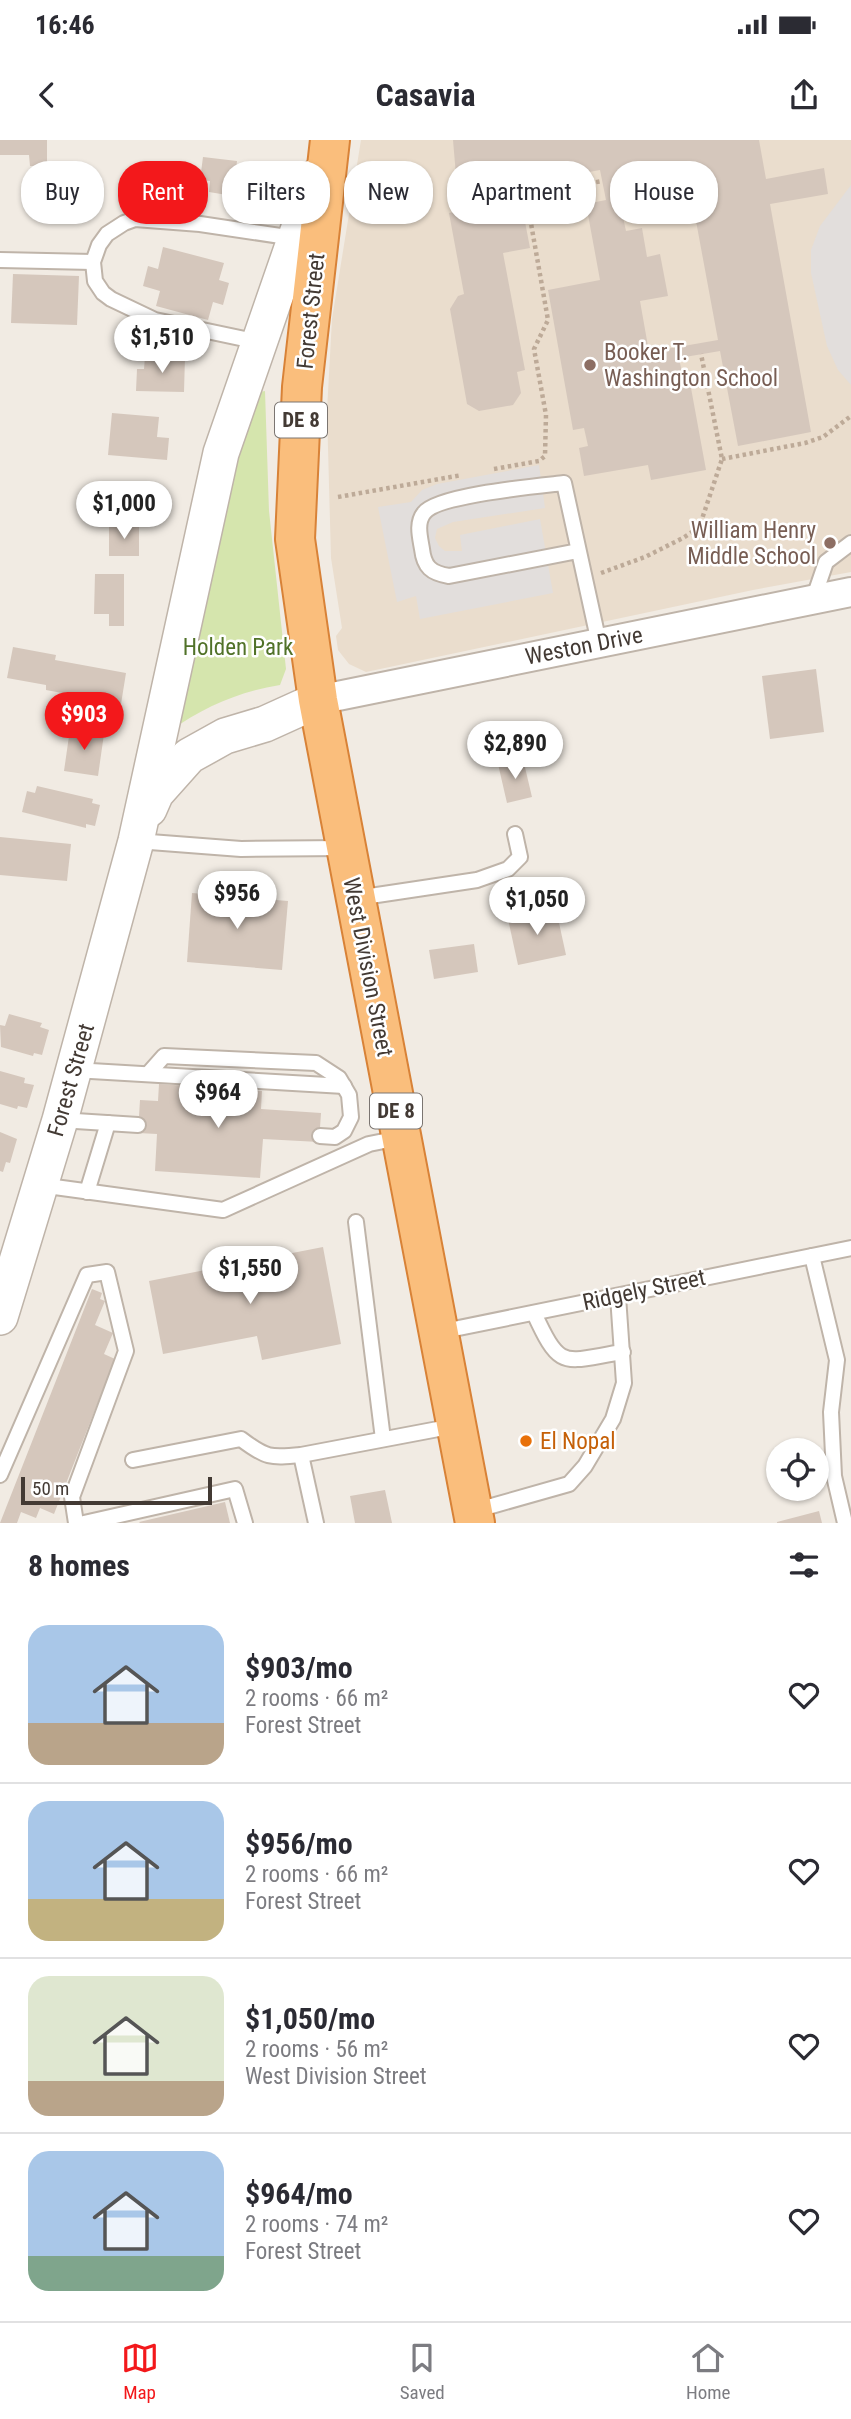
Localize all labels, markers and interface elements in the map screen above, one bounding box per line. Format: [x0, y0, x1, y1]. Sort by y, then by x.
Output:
text: 16:46 [35, 10, 95, 40]
icon: back [28, 76, 66, 114]
text: Casavia [375, 76, 476, 114]
icon: share [785, 76, 823, 114]
chip: Buy [21, 161, 104, 224]
chip: Rent [118, 161, 208, 224]
chip: Filters [222, 161, 330, 224]
chip: New [344, 161, 433, 224]
chip: Apartment [447, 161, 596, 224]
chip: House [610, 161, 718, 224]
street label: Forest Street [291, 252, 331, 370]
pin: $1,510 [105, 316, 219, 375]
text: $1,510 [130, 324, 194, 351]
place label: Booker T. Washington School [604, 339, 778, 392]
marker: Booker T. Washington School [582, 357, 598, 373]
road number: DE 8 [275, 402, 327, 438]
pin: $1,000 [67, 482, 181, 541]
text: $1,000 [92, 490, 156, 517]
place label: William Henry Middle School [687, 517, 816, 570]
marker: William Henry Middle School [822, 535, 838, 551]
street label: Weston Drive [523, 621, 645, 671]
park label: Holden Park [183, 634, 294, 661]
pin: $903 [43, 692, 125, 752]
text: $903 [61, 701, 107, 728]
pin: $2,890 [458, 722, 572, 781]
text: $2,890 [483, 730, 547, 757]
pin: $956 [196, 872, 278, 931]
street label: West Division Street [337, 875, 399, 1059]
pin: $1,050 [480, 878, 594, 937]
text: $956 [214, 880, 260, 907]
text: $1,050 [505, 886, 569, 913]
street label: Forest Street [42, 1020, 100, 1140]
pin: $964 [177, 1070, 259, 1130]
text: $964 [195, 1079, 241, 1106]
road number: DE 8 [370, 1094, 422, 1128]
pin: $1,550 [193, 1246, 307, 1306]
text: $1,550 [218, 1255, 282, 1282]
street label: Ridgely Street [580, 1264, 708, 1316]
place label: El Nopal [540, 1428, 615, 1455]
marker: El Nopal [518, 1433, 534, 1449]
map controls [766, 1438, 829, 1501]
button: locate [766, 1438, 829, 1501]
scale bar [21, 1474, 212, 1506]
text: 50 m [32, 1477, 69, 1500]
icon: filters [785, 1546, 823, 1584]
text: 8 homes [28, 1548, 130, 1583]
text: $903/mo [245, 1650, 353, 1685]
icon: home [84, 1653, 168, 1737]
icon: heart [785, 1676, 823, 1714]
text: 2 rooms · 66 m² [245, 1685, 388, 1712]
text: Forest Street [245, 1712, 361, 1739]
text: $956/mo [245, 1826, 353, 1861]
icon: home [84, 1829, 168, 1913]
icon: heart [785, 1852, 823, 1890]
text: 2 rooms · 66 m² [245, 1861, 388, 1888]
text: Forest Street [245, 1888, 361, 1915]
text: $1,050/mo [245, 2001, 375, 2036]
icon: home [84, 2004, 168, 2088]
icon: heart [785, 2027, 823, 2065]
text: 2 rooms · 56 m² [245, 2036, 388, 2063]
text: West Division Street [245, 2063, 427, 2090]
text: $964/mo [245, 2176, 353, 2211]
icon: home [84, 2179, 168, 2263]
icon: heart [785, 2202, 823, 2240]
text: 2 rooms · 74 m² [245, 2211, 388, 2238]
text: Forest Street [245, 2238, 361, 2265]
tab: Map [121, 2339, 159, 2404]
tab: Saved [400, 2339, 445, 2404]
tab: Home [686, 2339, 730, 2404]

